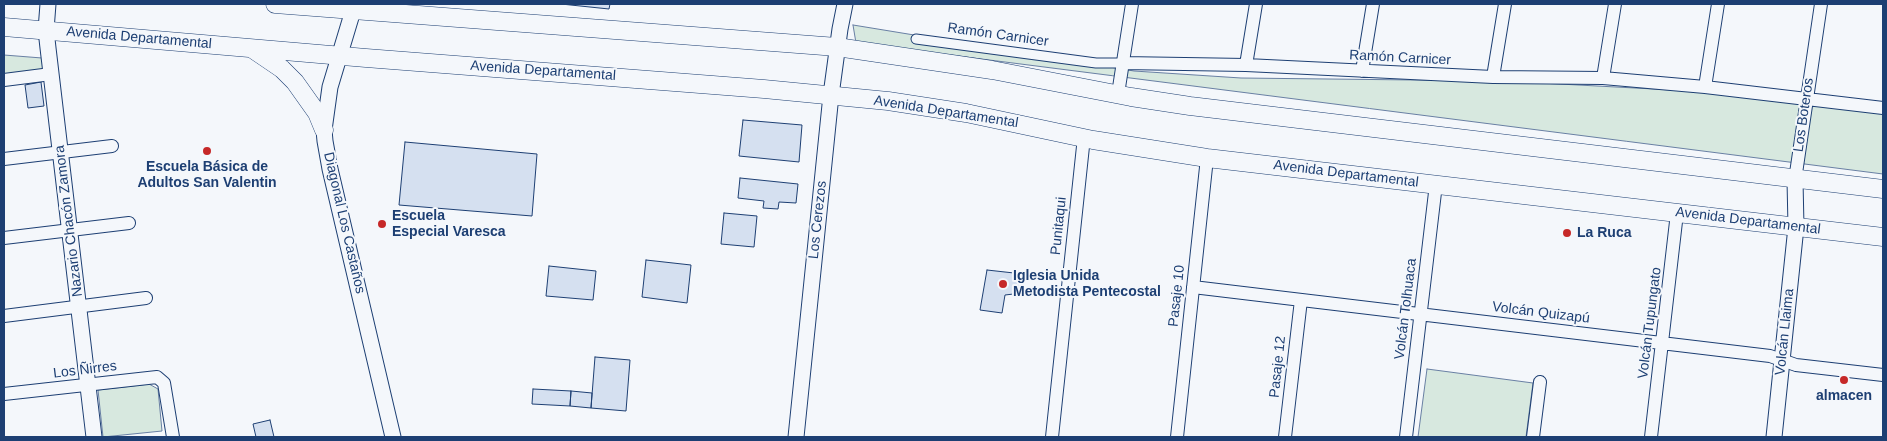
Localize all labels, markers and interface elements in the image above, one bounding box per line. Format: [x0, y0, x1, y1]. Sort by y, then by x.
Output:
street label: Ramón Carnicer [946, 20, 1050, 50]
street label: Avenida Departamental [66, 23, 212, 53]
street label: Ramón Carnicer [1349, 47, 1451, 69]
street label: Avenida Departamental [470, 58, 616, 84]
street label: Los Boteros [1790, 77, 1818, 153]
street label: Avenida Departamental [873, 92, 1019, 132]
street label: Nazario Chacón Zamora [51, 144, 87, 298]
marker: Escuela Básica de Adultos San Valentin [201, 145, 213, 157]
street label: Diagonal Los Castaños [320, 151, 368, 295]
street label: Avenida Departamental [1272, 157, 1420, 191]
place label: Escuela Básica de Adultos San Valentin [137, 159, 277, 192]
street label: Los Cerezos [806, 180, 830, 260]
street label: Punitaqui [1048, 196, 1070, 256]
street label: Avenida Departamental [1674, 204, 1822, 238]
place label: Escuela Especial Varesca [392, 208, 506, 240]
marker: Escuela Especial Varesca [376, 218, 388, 230]
place label: La Ruca [1577, 225, 1631, 241]
marker: La Ruca [1561, 227, 1573, 239]
street label: Volcán Tolhuaca [1391, 257, 1421, 361]
street label: Pasaje 10 [1165, 264, 1189, 328]
street label: Volcán Tupungato [1635, 266, 1665, 380]
place label: Iglesia Unida Metodista Pentecostal [1013, 268, 1161, 300]
marker: Iglesia Unida Metodista Pentecostal [997, 278, 1009, 290]
street label: Volcán Llaima [1772, 288, 1798, 376]
street label: Volcán Quizapú [1491, 299, 1591, 327]
street label: Pasaje 12 [1266, 335, 1290, 399]
street label: Los Ñirres [52, 358, 118, 382]
marker: almacen [1838, 374, 1850, 386]
place label: almacen [1816, 388, 1872, 404]

